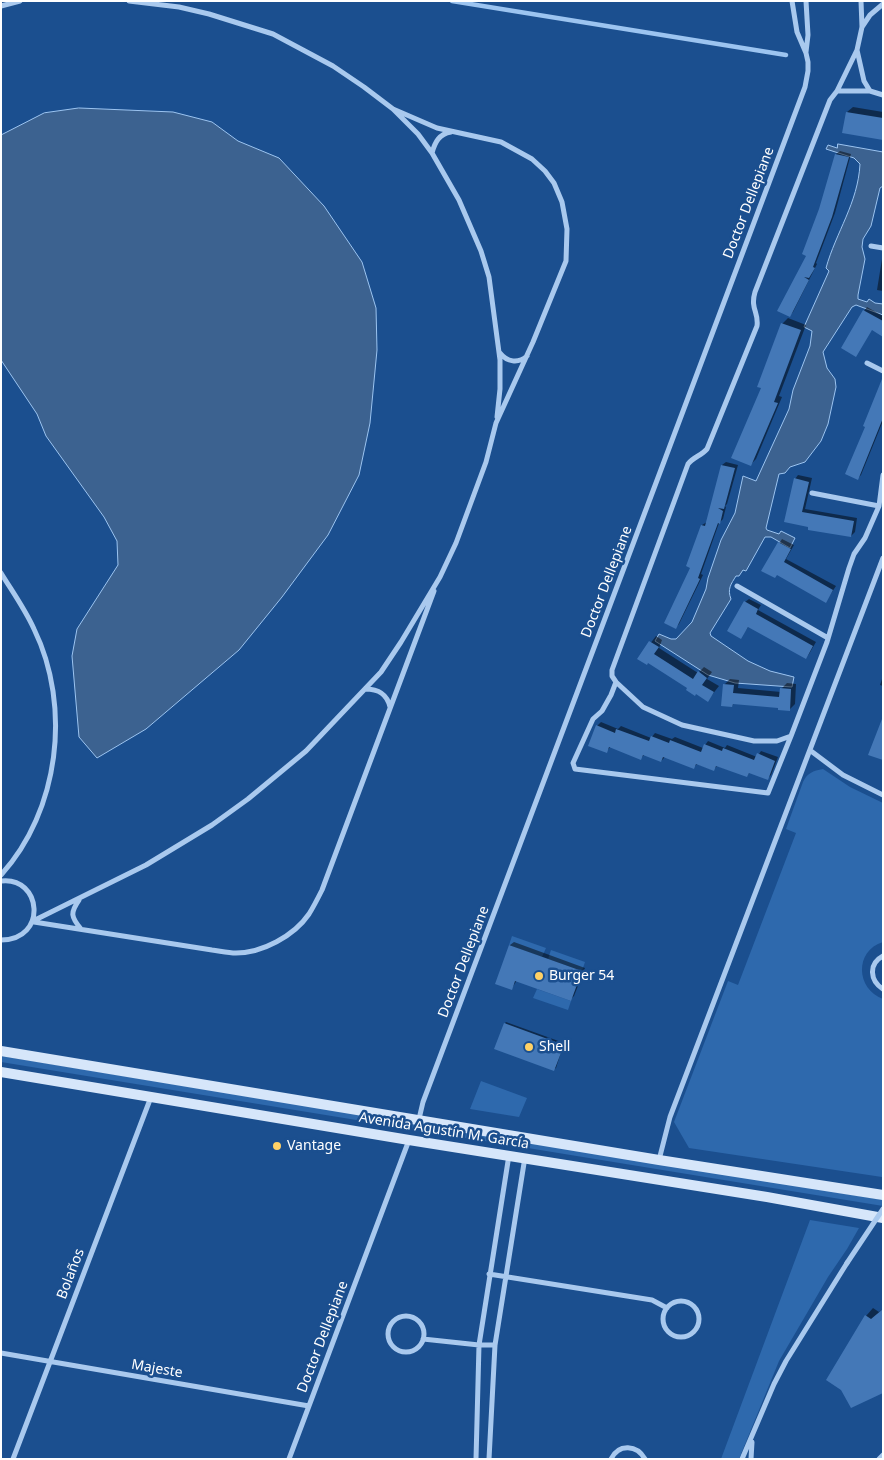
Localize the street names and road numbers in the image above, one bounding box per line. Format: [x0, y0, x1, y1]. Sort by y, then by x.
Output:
street label: Doctor Dellepiane [720, 145, 778, 261]
street label: Doctor Dellepiane [578, 524, 636, 640]
street label: Doctor Dellepiane [435, 904, 493, 1020]
street label: Avenida Agustín M. García [358, 1109, 530, 1153]
street label: Bolaños [54, 1246, 88, 1302]
street label: Doctor Dellepiane [294, 1279, 352, 1395]
street label: Majeste [130, 1356, 184, 1382]

